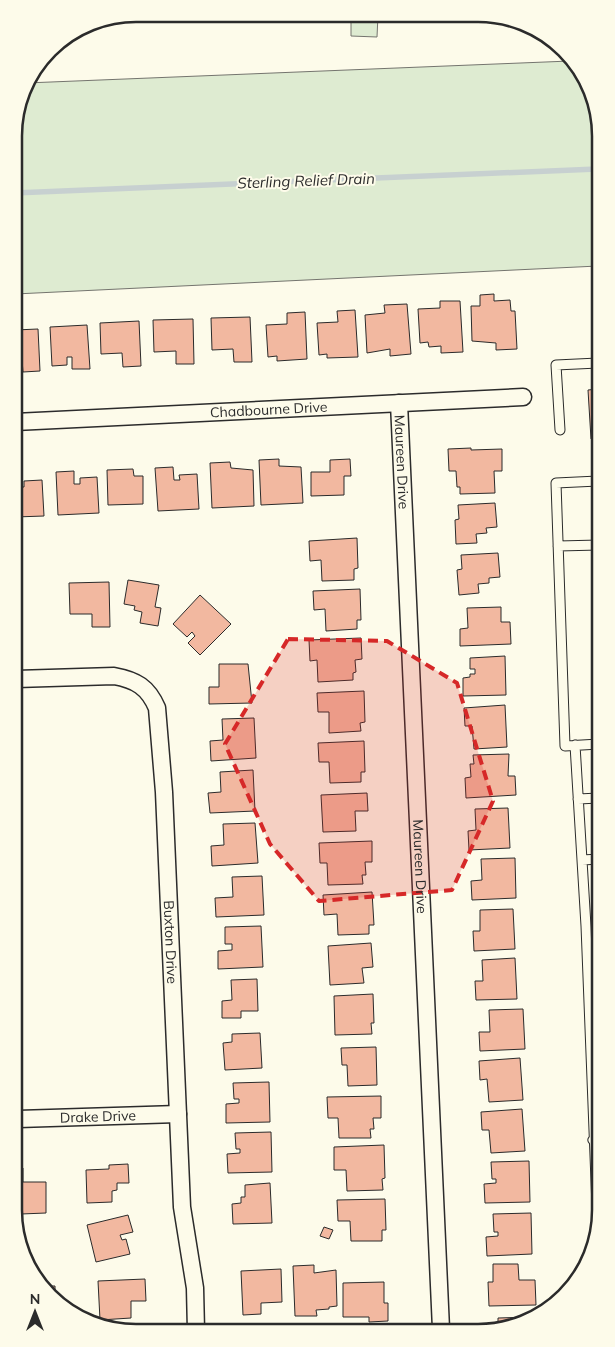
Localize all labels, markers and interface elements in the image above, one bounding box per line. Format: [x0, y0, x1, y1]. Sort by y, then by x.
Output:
water label: Sterling Relief Drain [237, 169, 375, 192]
street label: Chadbourne Drive [210, 398, 328, 421]
street label: Maureen Drive [391, 414, 413, 510]
street label: Maureen Drive [409, 819, 431, 914]
street label: Buxton Drive [160, 900, 181, 984]
street label: Drake Drive [60, 1106, 136, 1127]
north arrow [10, 1287, 60, 1337]
text: N [30, 1290, 40, 1308]

